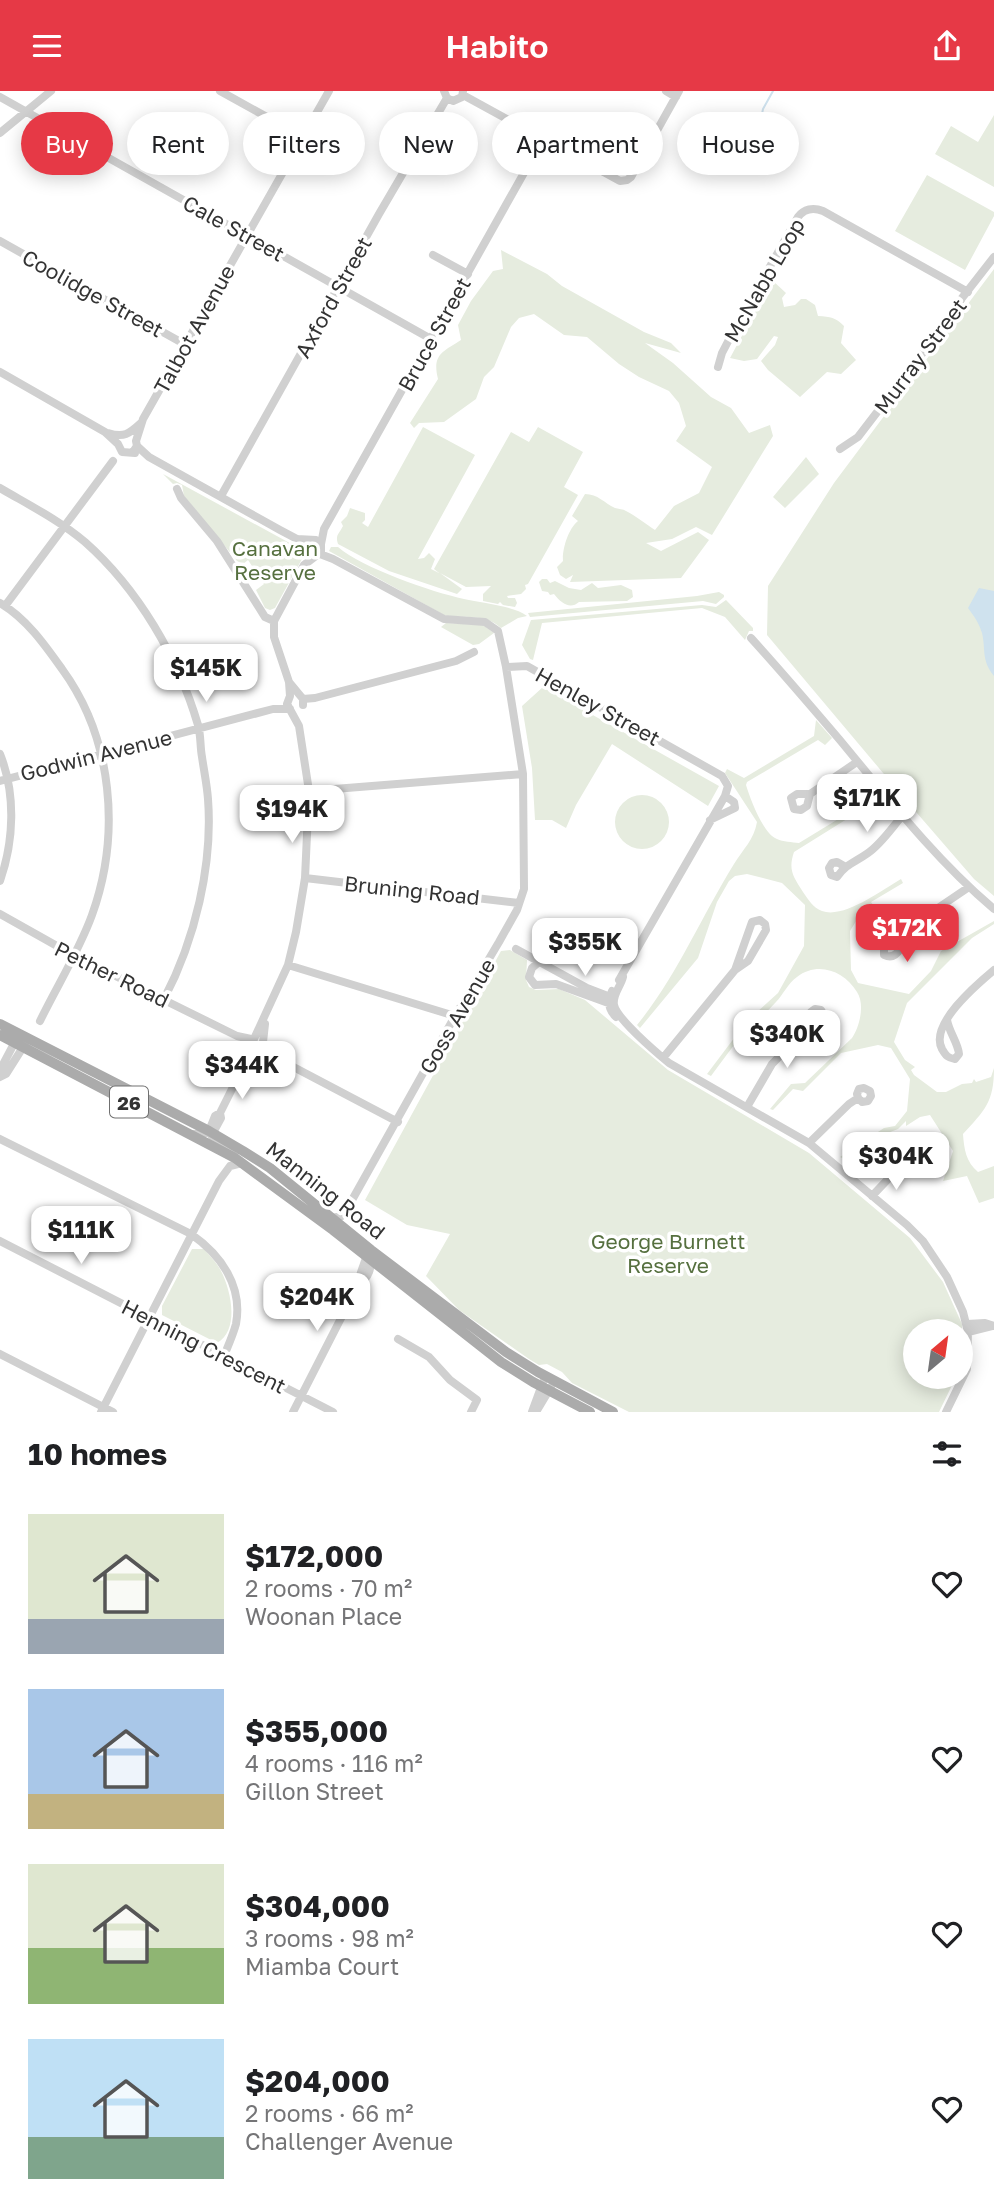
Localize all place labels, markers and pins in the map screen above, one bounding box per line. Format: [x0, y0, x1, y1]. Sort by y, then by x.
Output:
pin: $145K [157, 645, 255, 704]
pin: $171K [818, 775, 916, 834]
pin: $194K [243, 785, 341, 845]
pin: $172K [858, 905, 956, 964]
pin: $355K [536, 919, 634, 978]
pin: $340K [738, 1011, 836, 1070]
pin: $344K [193, 1041, 291, 1101]
pin: $304K [847, 1133, 945, 1192]
pin: $111K [32, 1207, 130, 1266]
pin: $204K [268, 1273, 366, 1333]

